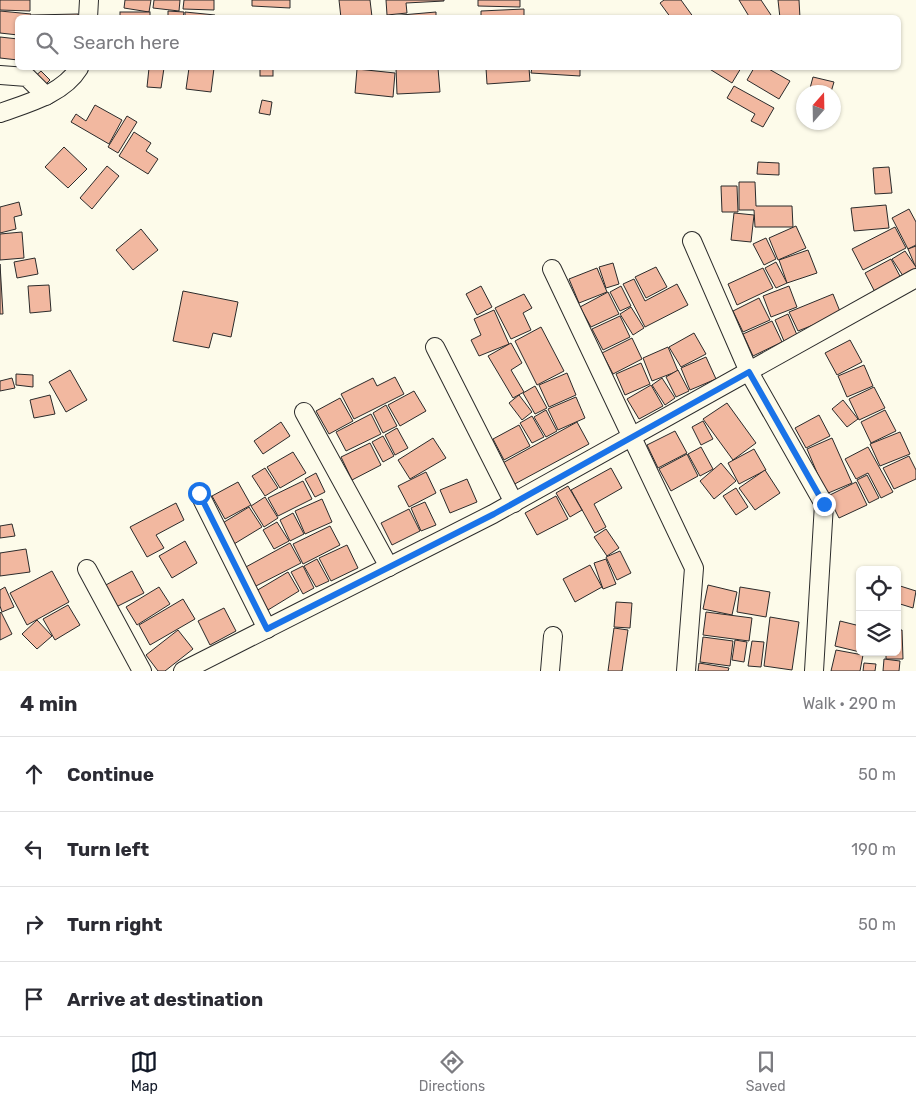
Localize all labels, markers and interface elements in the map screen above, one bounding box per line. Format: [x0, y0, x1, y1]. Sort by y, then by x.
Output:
search box [15, 15, 901, 70]
icon: search [33, 29, 61, 57]
text: Search here [73, 31, 180, 54]
north arrow [796, 85, 841, 130]
route start [188, 482, 211, 505]
route end [813, 493, 836, 516]
map controls [856, 566, 901, 656]
button: locate [856, 566, 901, 611]
button: layers [856, 611, 901, 656]
text: 4 min [20, 691, 78, 716]
text: Walk · 290 m [802, 694, 896, 713]
icon: ahead [20, 760, 48, 788]
text: Continue [67, 763, 154, 786]
text: 50 m [858, 765, 896, 784]
icon: left [20, 835, 48, 863]
text: Turn left [67, 838, 149, 861]
text: 190 m [851, 840, 896, 859]
icon: right [20, 910, 48, 938]
text: Turn right [67, 913, 162, 936]
text: 50 m [858, 915, 896, 934]
icon: arrive [20, 985, 48, 1013]
text: Arrive at destination [67, 988, 263, 1011]
tab: Map [130, 1048, 158, 1095]
tab: Directions [419, 1048, 485, 1095]
tab: Saved [746, 1048, 786, 1095]

